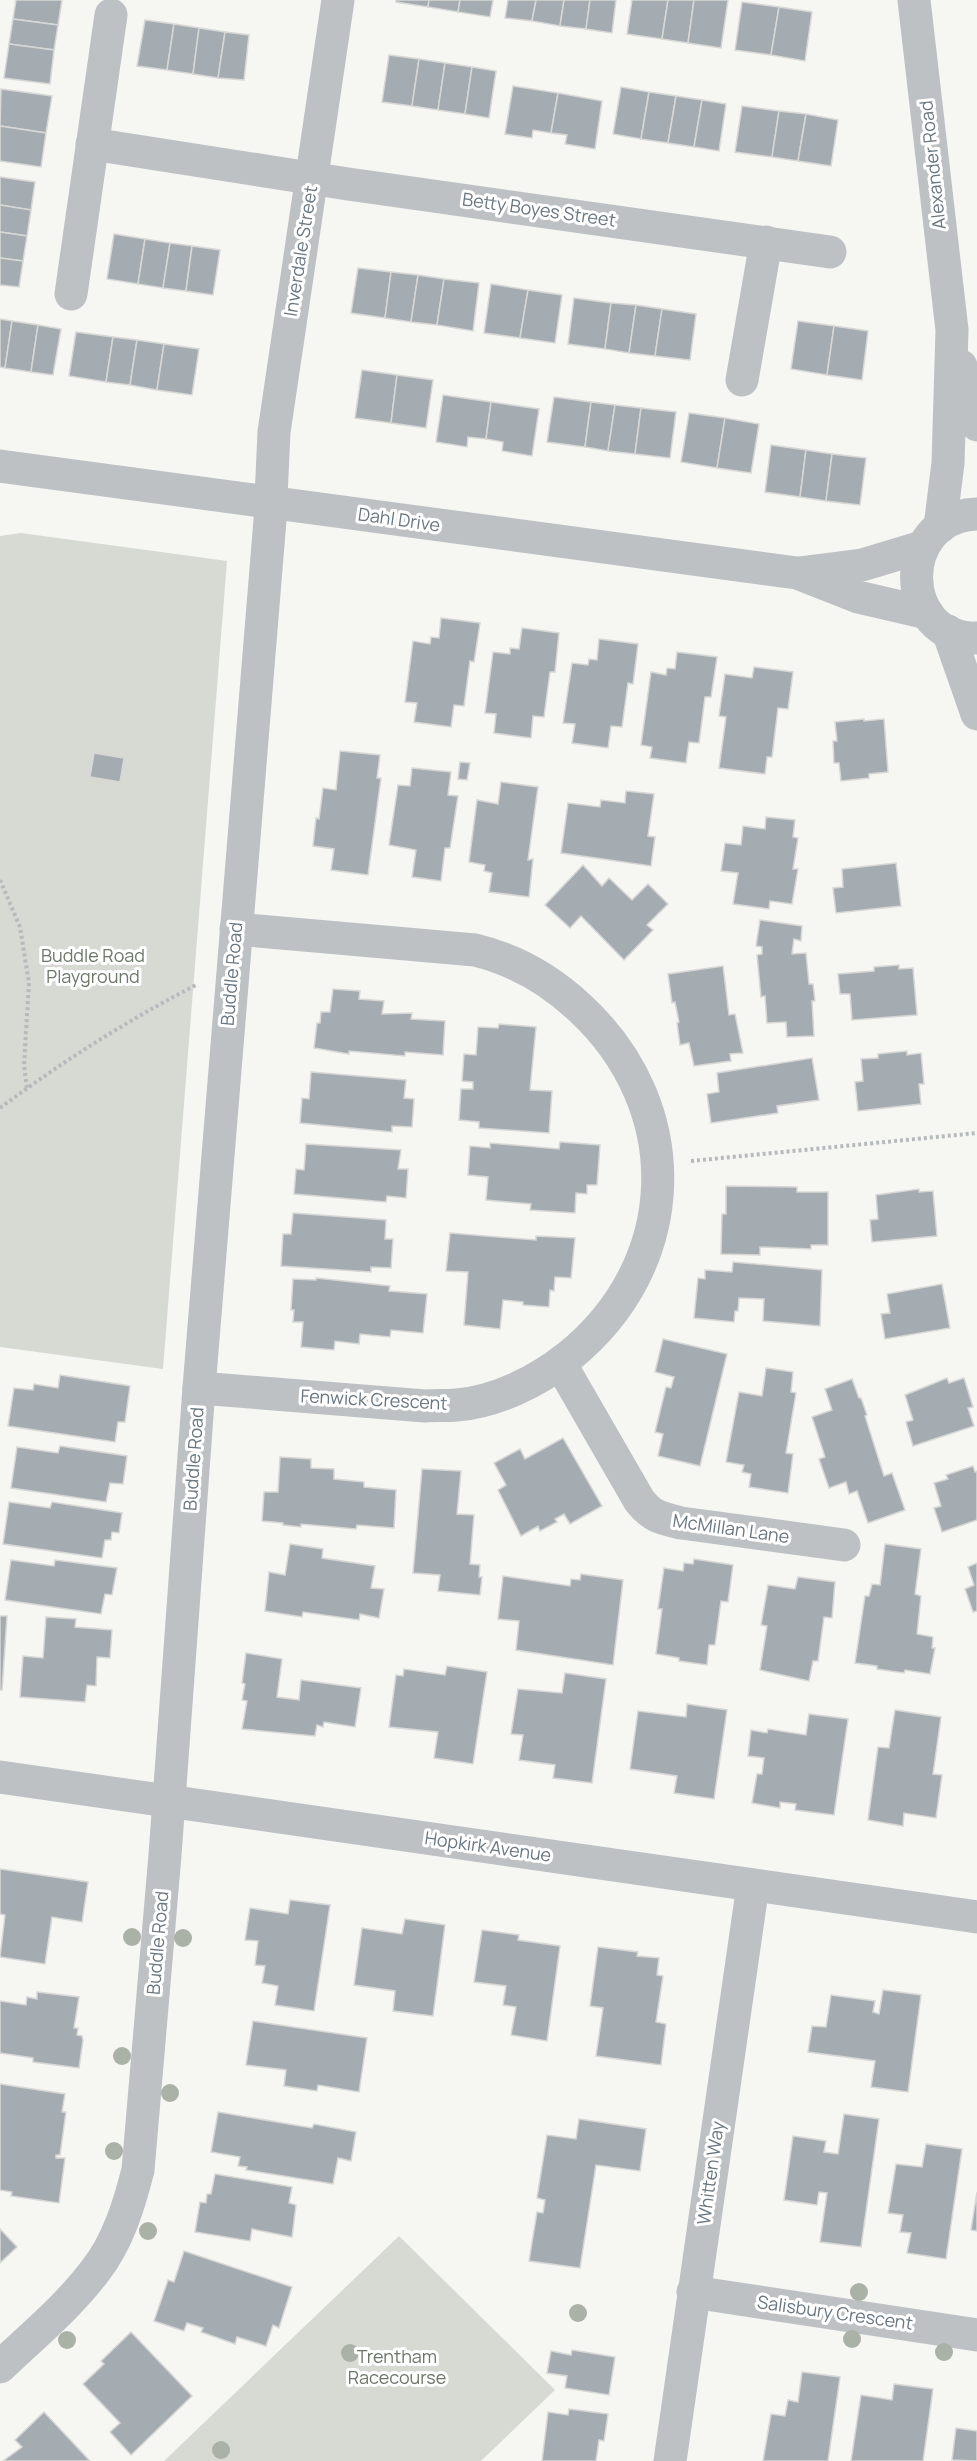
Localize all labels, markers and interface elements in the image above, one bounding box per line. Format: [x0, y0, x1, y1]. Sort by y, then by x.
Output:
street label: Alexander Road [913, 99, 951, 231]
street label: Inverdale Street [278, 184, 322, 318]
street label: Betty Boyes Street [461, 186, 618, 232]
street label: Dahl Drive [357, 501, 442, 537]
street label: Buddle Road [215, 921, 247, 1027]
park label: Buddle Road Playground [41, 943, 145, 988]
street label: Fenwick Crescent [300, 1383, 448, 1415]
street label: Buddle Road [177, 1406, 209, 1512]
street label: McMillan Lane [671, 1508, 791, 1548]
street label: Hopkirk Avenue [423, 1825, 553, 1867]
street label: Buddle Road [141, 1890, 173, 1996]
street label: Whitten Way [691, 2119, 729, 2226]
street label: Salisbury Crescent [756, 2289, 914, 2335]
park label: Trentham Racecourse [348, 2344, 446, 2389]

